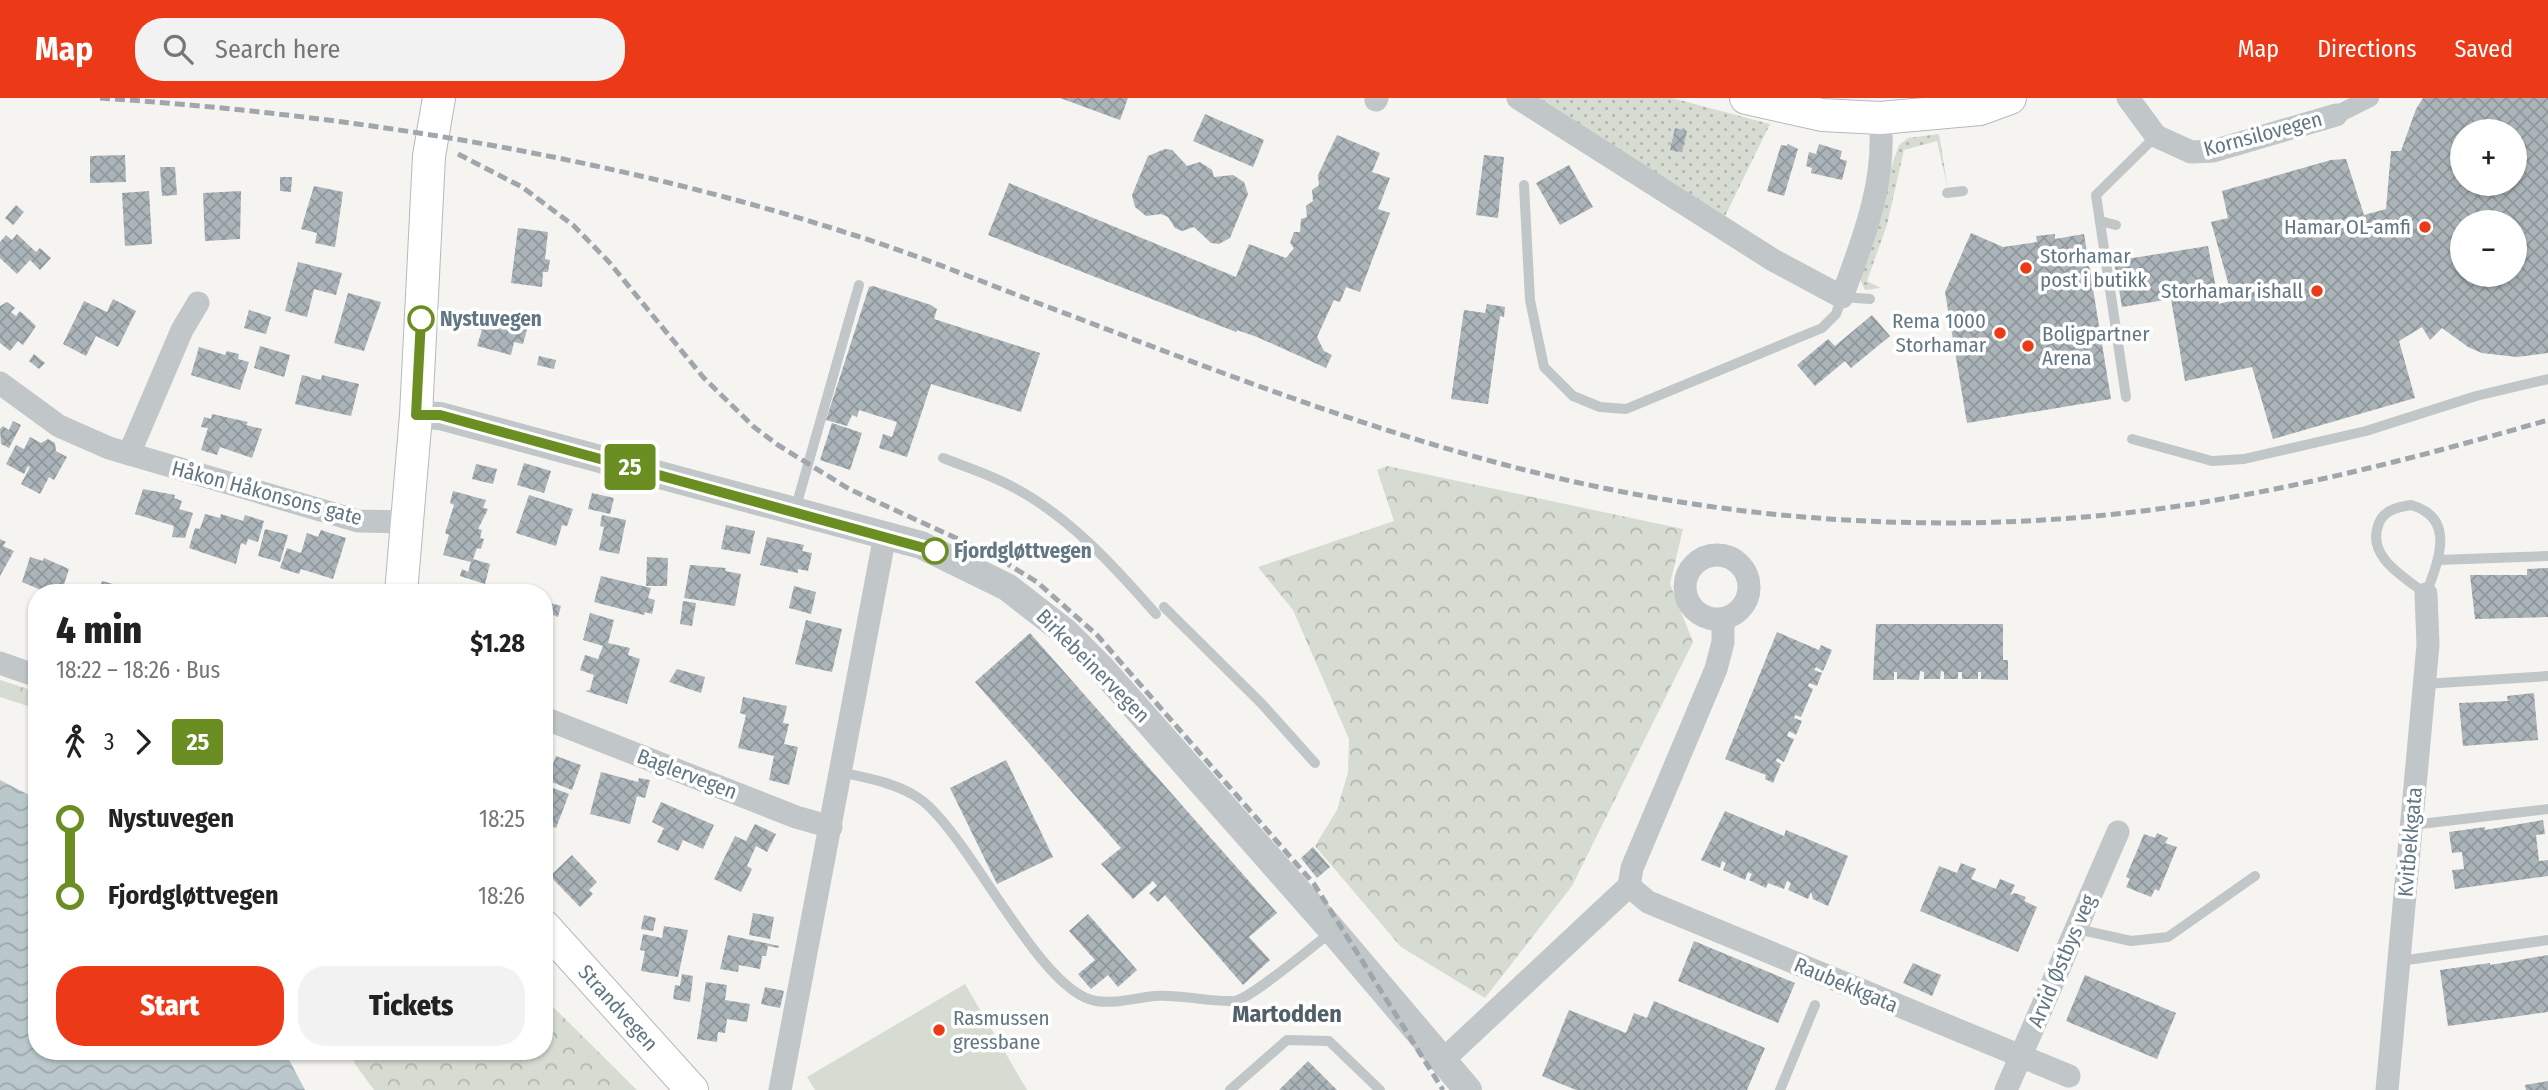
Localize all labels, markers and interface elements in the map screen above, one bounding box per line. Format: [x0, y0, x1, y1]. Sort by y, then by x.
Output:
search box [135, 18, 625, 81]
text: Map [35, 29, 93, 69]
icon: search [159, 30, 197, 68]
text: Search here [215, 34, 340, 65]
text: Map [2238, 35, 2279, 63]
text: Directions [2317, 35, 2416, 63]
text: Saved [2454, 35, 2513, 63]
street label: Kornsilovegen [2201, 106, 2325, 162]
map controls [2450, 119, 2527, 287]
button: + [2450, 119, 2527, 196]
button: − [2450, 210, 2527, 287]
place label: Hamar OL-amfi [2284, 214, 2411, 240]
marker: Hamar OL-amfi [2417, 219, 2433, 235]
place label: Storhamar post i butikk [2040, 243, 2147, 293]
marker: Storhamar post i butikk [2018, 260, 2034, 276]
place label: Storhamar ishall [2161, 278, 2303, 304]
marker: Storhamar ishall [2309, 283, 2325, 299]
marker: Nystuvegen [408, 306, 434, 332]
place label: Nystuvegen [440, 306, 542, 332]
place label: Rema 1000 Storhamar [1892, 308, 1987, 358]
place label: Boligpartner Arena [2042, 321, 2150, 371]
marker: Rema 1000 Storhamar [1992, 325, 2008, 341]
marker: Boligpartner Arena [2020, 338, 2036, 354]
line badge: 25 [598, 444, 662, 490]
text: 25 [619, 453, 641, 481]
street label: Håkon Håkonsons gate [169, 455, 365, 531]
marker: Fjordgløttvegen [922, 538, 948, 564]
place label: Fjordgløttvegen [954, 538, 1092, 564]
street label: Birkebeinervegen [1031, 604, 1155, 728]
text: 4 min [56, 607, 142, 653]
text: $1.28 [470, 628, 525, 659]
text: 18:22 – 18:26 · Bus [56, 656, 220, 684]
icon: walk [56, 723, 94, 761]
icon: forward [124, 723, 162, 761]
text: 3 [104, 728, 114, 756]
text: 25 [186, 728, 209, 756]
street label: Baglervegen [633, 743, 741, 805]
street label: Kvitbekkgata [2392, 786, 2428, 898]
text: Nystuvegen [108, 803, 234, 834]
text: 18:25 [479, 805, 525, 833]
text: Fjordgløttvegen [108, 880, 279, 911]
text: 18:26 [478, 882, 525, 910]
street label: Arvid Østbys veg [2022, 890, 2102, 1031]
street label: Raubekkgata [1790, 951, 1902, 1019]
street label: Strandvegen [572, 959, 664, 1057]
button: Start [56, 966, 284, 1046]
button: Tickets [298, 966, 525, 1046]
district label: Martodden [1232, 1000, 1342, 1028]
place label: Rasmussen gressbane [953, 1005, 1050, 1055]
marker: Rasmussen gressbane [931, 1022, 947, 1038]

